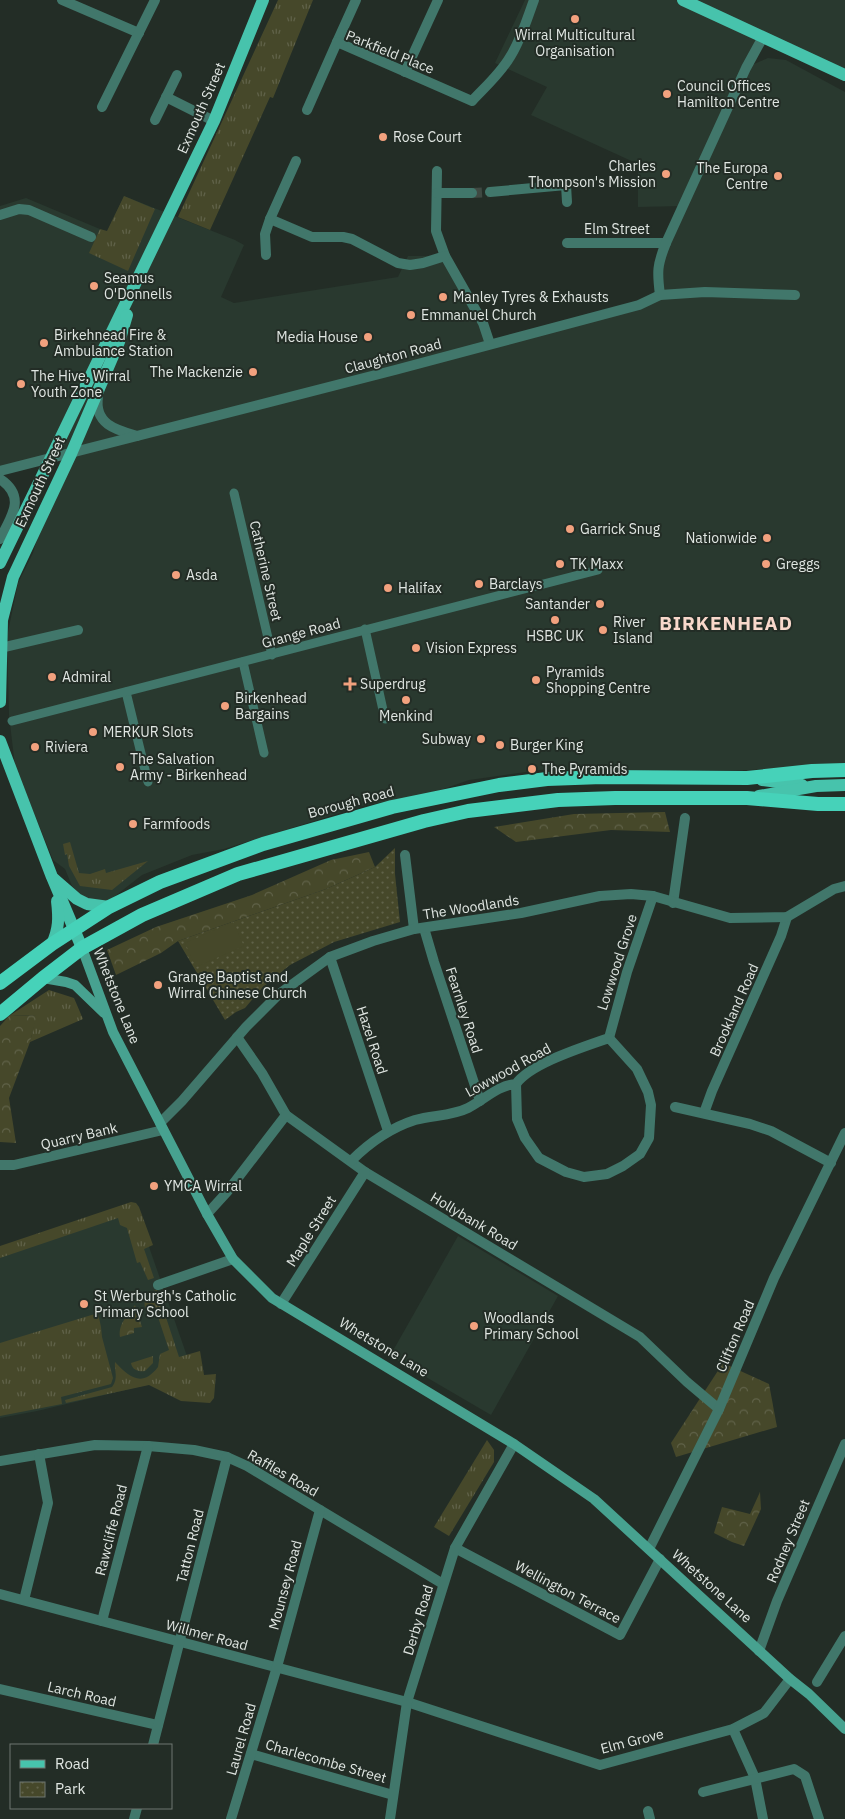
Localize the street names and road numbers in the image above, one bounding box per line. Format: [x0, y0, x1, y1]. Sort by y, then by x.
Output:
street label: Parkfield Place [343, 26, 437, 78]
street label: Exmouth Street [173, 60, 229, 156]
street label: Elm Street [584, 220, 650, 238]
street label: Claughton Road [343, 334, 443, 378]
street label: Exmouth Street [11, 434, 69, 530]
street label: Catherine Street [246, 519, 286, 623]
street label: Grange Road [260, 614, 342, 652]
street label: Borough Road [306, 782, 396, 822]
street label: The Woodlands [422, 890, 521, 923]
street label: Lowwood Grove [593, 911, 641, 1012]
street label: Whetstone Lane [90, 946, 144, 1047]
street label: Brookland Road [705, 961, 763, 1059]
street label: Fearnley Road [442, 965, 486, 1055]
street label: Hazel Road [353, 1004, 391, 1076]
street label: Lowwood Road [462, 1039, 554, 1101]
street label: Quarry Bank [39, 1118, 120, 1154]
street label: Hollybank Road [427, 1188, 521, 1254]
street label: Maple Street [282, 1192, 340, 1270]
street label: Clifton Road [712, 1297, 758, 1375]
street label: Whetstone Lane [336, 1313, 432, 1381]
street label: Raffles Road [244, 1445, 322, 1501]
street label: Rawcliffe Road [91, 1482, 131, 1578]
street label: Rodney Street [762, 1496, 814, 1585]
street label: Tatton Road [172, 1507, 208, 1585]
street label: Mounsey Road [264, 1538, 306, 1632]
street label: Whetstone Lane [668, 1545, 756, 1627]
street label: Wellington Terrace [512, 1556, 624, 1628]
street label: Derby Road [399, 1583, 437, 1657]
street label: Willmer Road [164, 1615, 250, 1655]
street label: Larch Road [46, 1677, 118, 1711]
street label: Laurel Road [222, 1701, 260, 1777]
street label: Elm Grove [599, 1724, 666, 1758]
street label: Charlecombe Street [263, 1735, 389, 1787]

